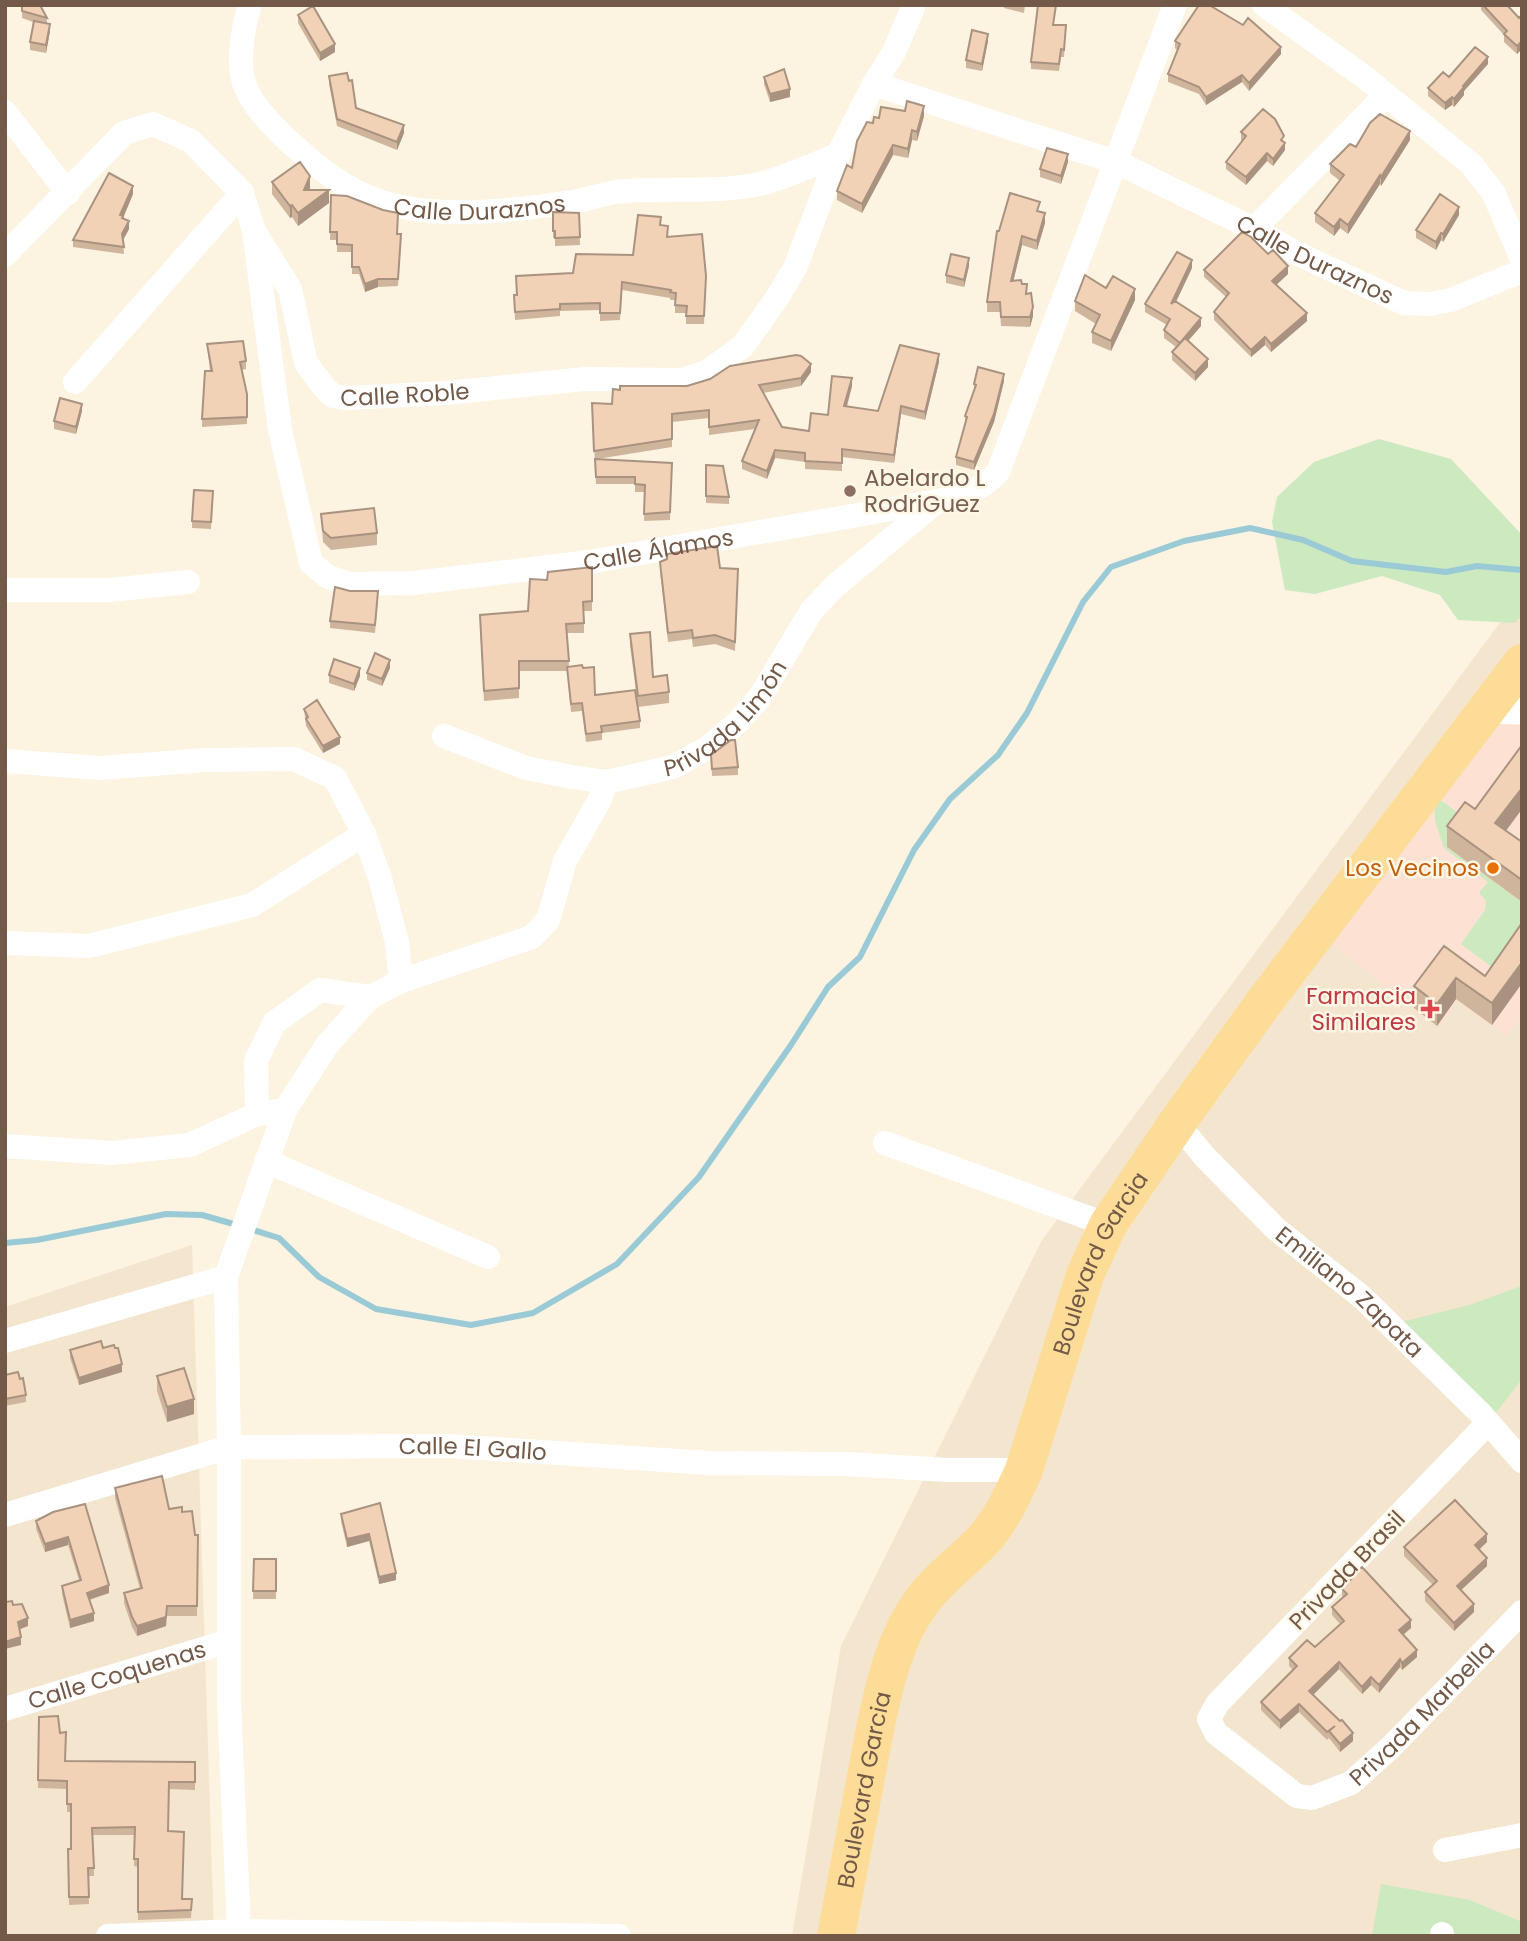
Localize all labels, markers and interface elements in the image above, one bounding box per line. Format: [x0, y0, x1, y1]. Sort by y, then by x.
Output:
street label: Calle Duraznos [391, 187, 568, 228]
street label: Calle Duraznos [1231, 207, 1399, 312]
street label: Calle Roble [340, 375, 471, 414]
place label: Abelardo L RodriGuez [864, 462, 986, 520]
marker: Abelardo L RodriGuez [842, 483, 858, 499]
street label: Calle Álamos [581, 521, 736, 579]
street label: Privada Limón [661, 654, 794, 785]
place label: Los Vecinos [1345, 852, 1479, 884]
marker: Los Vecinos [1485, 860, 1501, 876]
place label: Farmacia Similares [1306, 980, 1416, 1038]
marker: Farmacia Similares [1422, 1001, 1438, 1017]
street label: Boulevard Garcia [1045, 1165, 1156, 1359]
street label: Emiliano Zapata [1269, 1219, 1431, 1365]
street label: Calle El Gallo [399, 1430, 548, 1468]
street label: Privada Brasil [1282, 1503, 1412, 1637]
street label: Calle Coquenas [24, 1633, 210, 1717]
street label: Privada Marbella [1342, 1633, 1502, 1793]
street label: Boulevard Garcia [829, 1688, 899, 1891]

